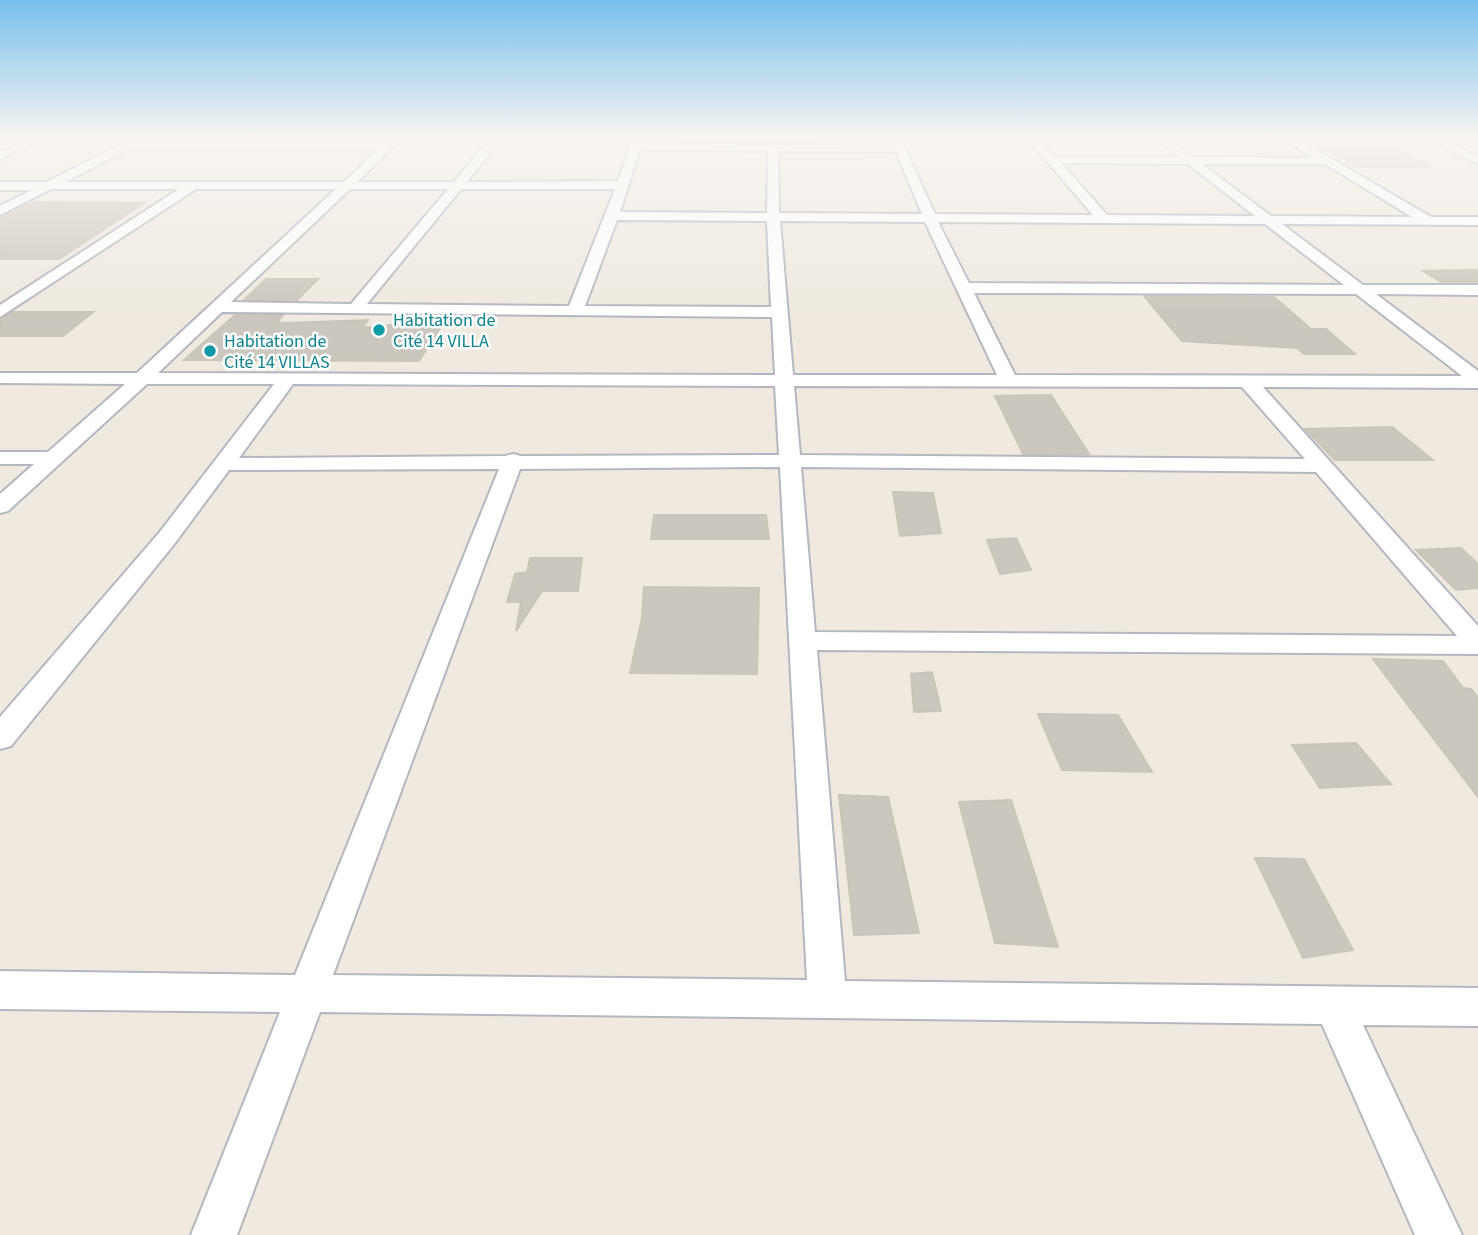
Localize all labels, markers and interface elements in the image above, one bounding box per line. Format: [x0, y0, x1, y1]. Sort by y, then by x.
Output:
place label: Habitation de Cité 14 VILLA [393, 308, 495, 354]
marker: Habitation de Cité 14 VILLA [371, 322, 387, 338]
place label: Habitation de Cité 14 VILLAS [224, 329, 330, 375]
marker: Habitation de Cité 14 VILLAS [202, 343, 218, 359]

